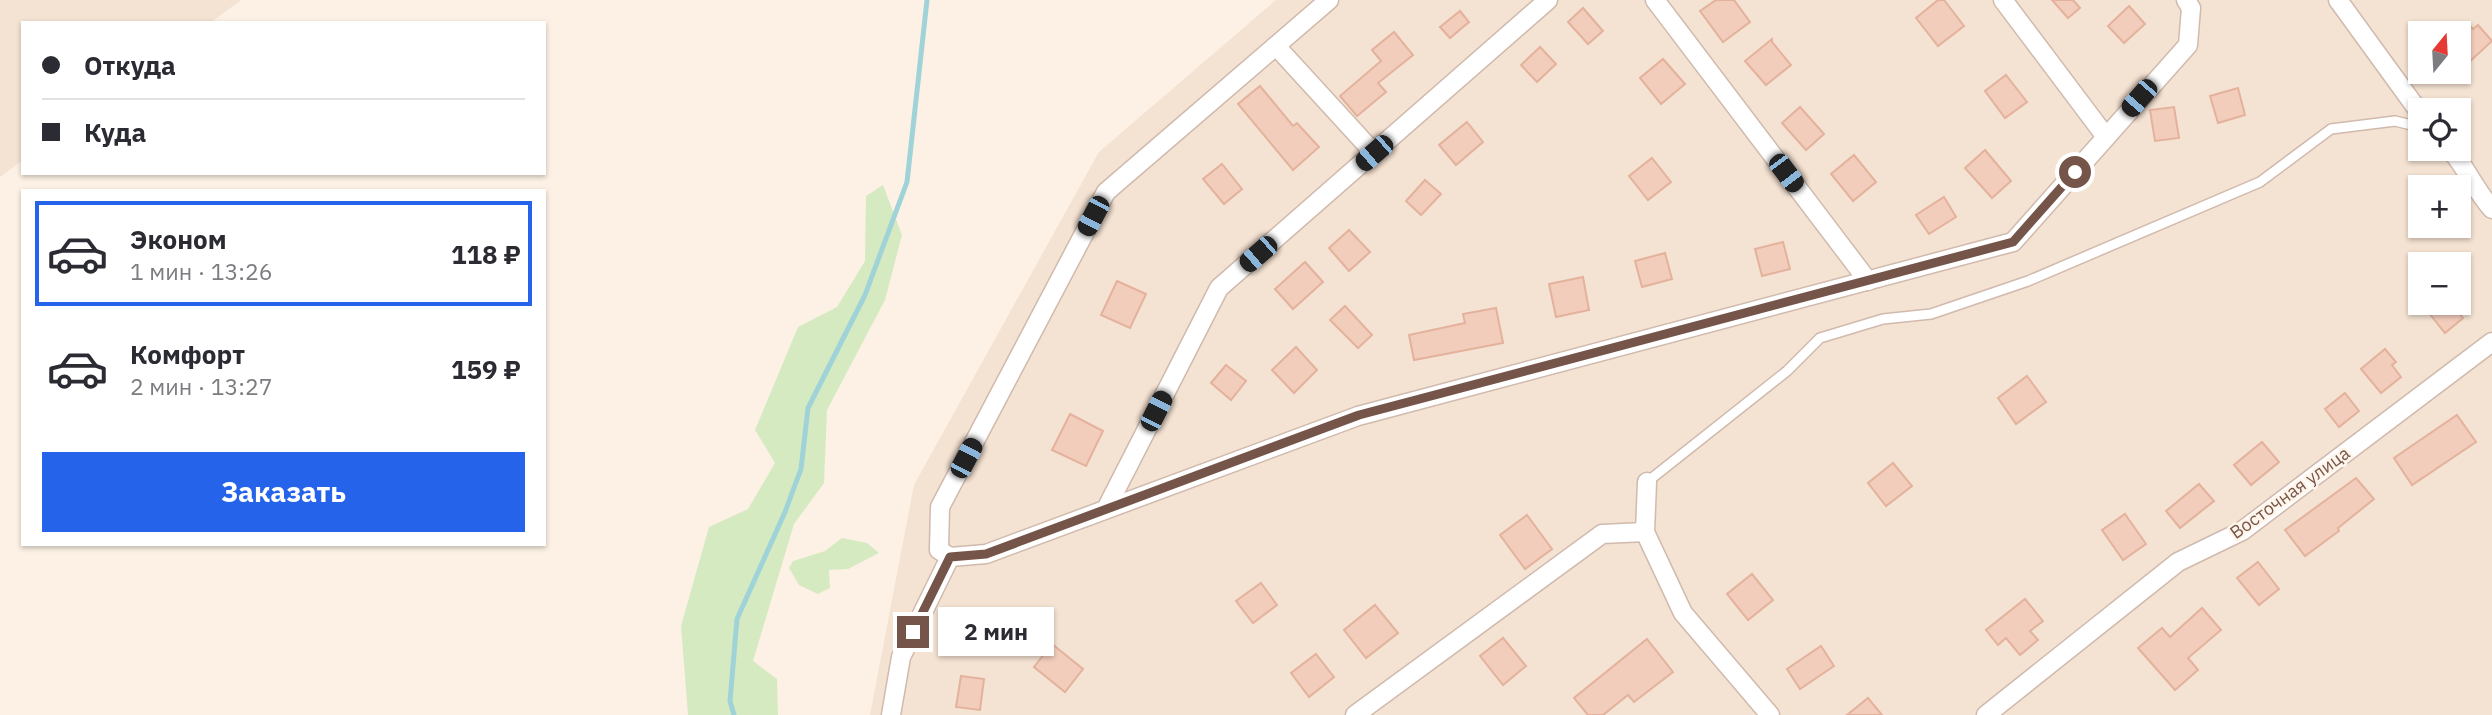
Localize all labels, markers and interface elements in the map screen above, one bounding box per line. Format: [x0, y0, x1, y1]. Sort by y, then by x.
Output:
north arrow [2408, 21, 2471, 84]
map controls [2408, 21, 2471, 315]
text: Откуда [84, 48, 176, 82]
car [2118, 75, 2161, 121]
button: locate [2408, 98, 2471, 161]
text: Куда [84, 115, 146, 149]
car [1352, 131, 1397, 175]
car [1765, 150, 1808, 196]
route start [2059, 156, 2091, 188]
button: + [2408, 175, 2471, 238]
car [1074, 193, 1113, 239]
icon: car [46, 222, 109, 285]
text: Эконом [130, 222, 227, 256]
car [1236, 232, 1281, 276]
text: 118 ₽ [451, 237, 521, 271]
button: − [2408, 252, 2471, 315]
text: 1 мин · 13:26 [130, 256, 273, 286]
icon: car [46, 337, 109, 400]
text: Комфорт [130, 337, 245, 371]
text: 159 ₽ [451, 352, 521, 386]
text: 2 мин · 13:27 [130, 371, 273, 401]
car [1138, 388, 1175, 434]
car [947, 435, 986, 481]
street label: Восточная улица [2225, 441, 2355, 544]
button: Заказать [42, 452, 525, 532]
callout: 2 мин [937, 608, 1053, 656]
route end [897, 616, 929, 648]
text: 2 мин [964, 616, 1028, 646]

